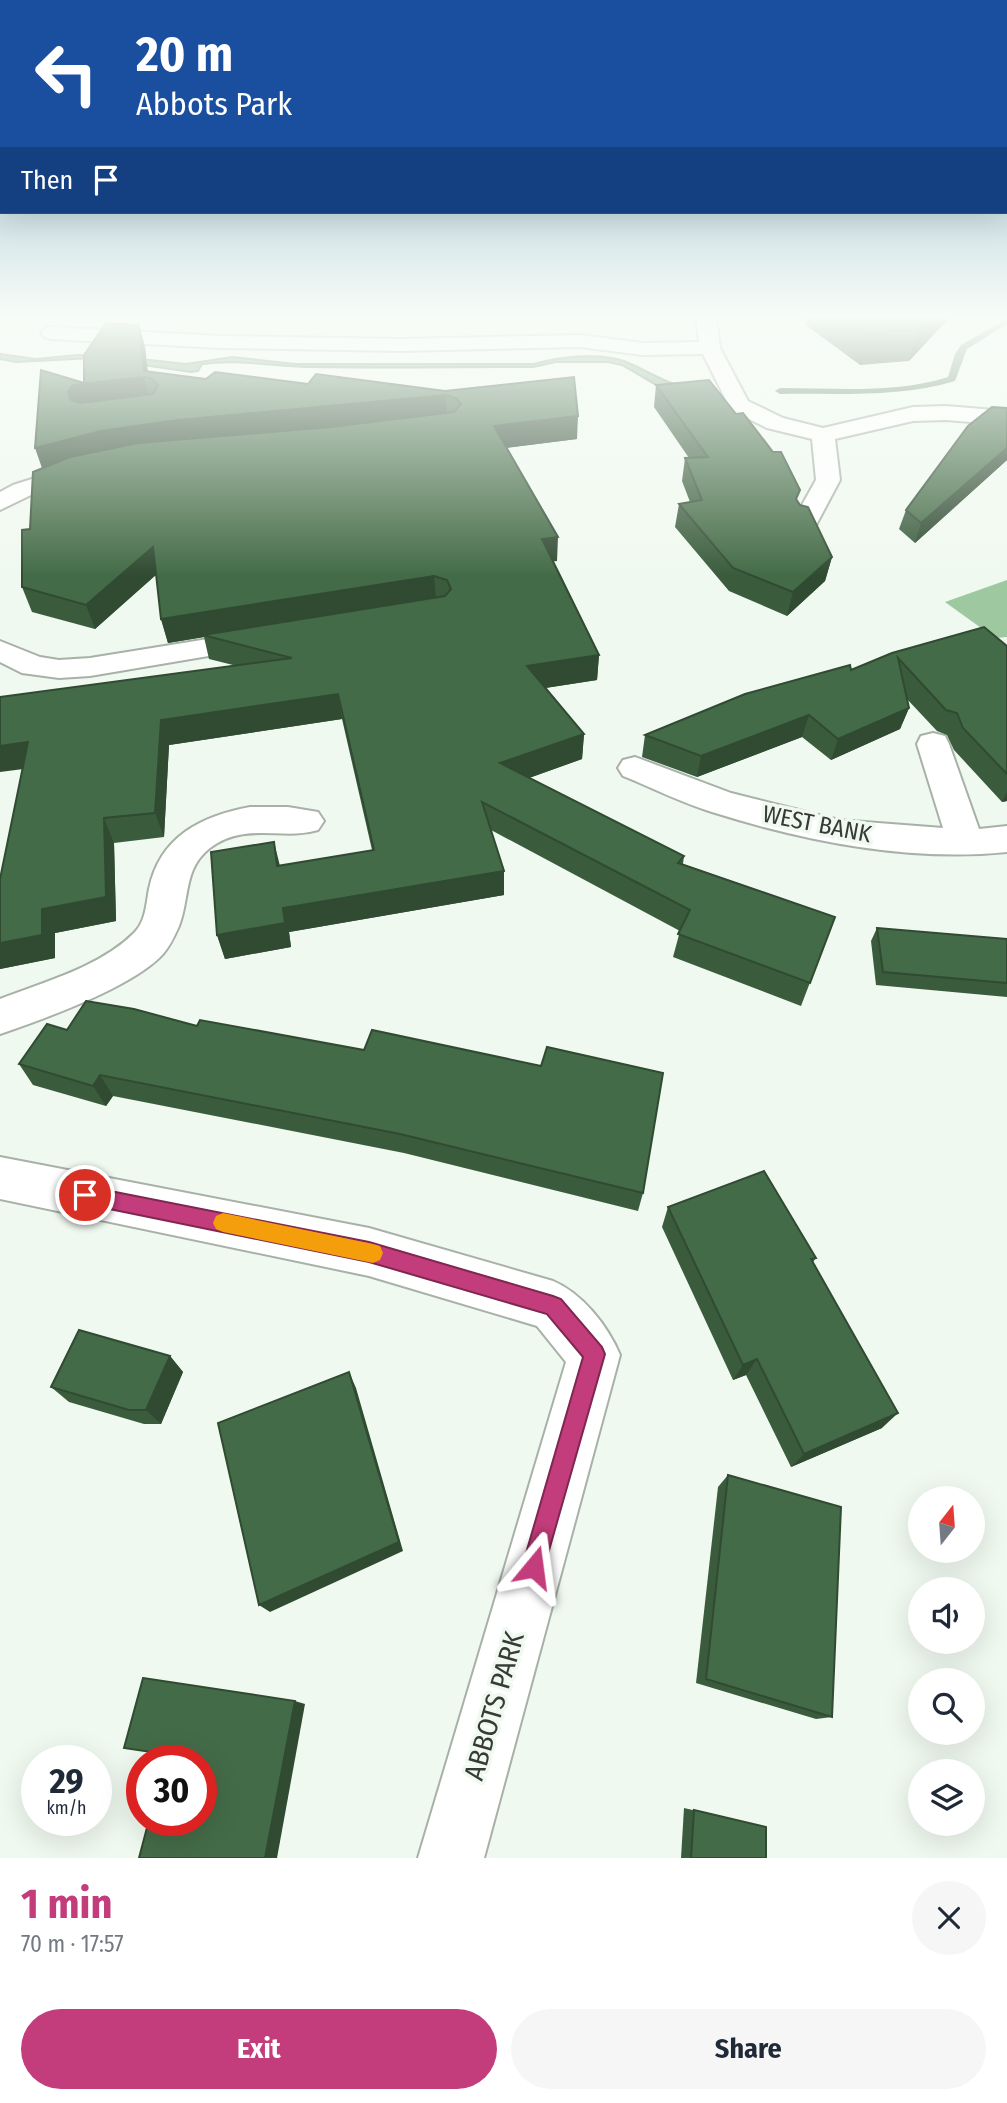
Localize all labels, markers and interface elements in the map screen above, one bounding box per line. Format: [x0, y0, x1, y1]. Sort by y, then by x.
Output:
text: 20 m [136, 25, 233, 84]
icon: left [21, 28, 112, 119]
text: Abbots Park [136, 85, 292, 123]
icon: arrive [87, 161, 125, 199]
text: Then [21, 165, 73, 196]
street label: WEST BANK [760, 800, 874, 848]
pin [55, 1165, 115, 1225]
icon: arrive [66, 1176, 104, 1214]
north arrow [908, 1486, 985, 1563]
map controls [908, 1486, 985, 1836]
position arrow [497, 1530, 571, 1604]
button: sound [908, 1577, 985, 1654]
street label: ABBOTS PARK [457, 1628, 531, 1784]
button: search [908, 1668, 985, 1745]
speed limit sign: 30 [126, 1745, 217, 1836]
button: layers [908, 1759, 985, 1836]
text: 29 [49, 1760, 84, 1802]
text: km/h [46, 1797, 87, 1819]
text: 1 min [21, 1879, 112, 1929]
button: close [912, 1881, 986, 1955]
text: 70 m · 17:57 [21, 1930, 123, 1958]
button: Exit [21, 2009, 497, 2089]
button: Share [511, 2009, 986, 2089]

